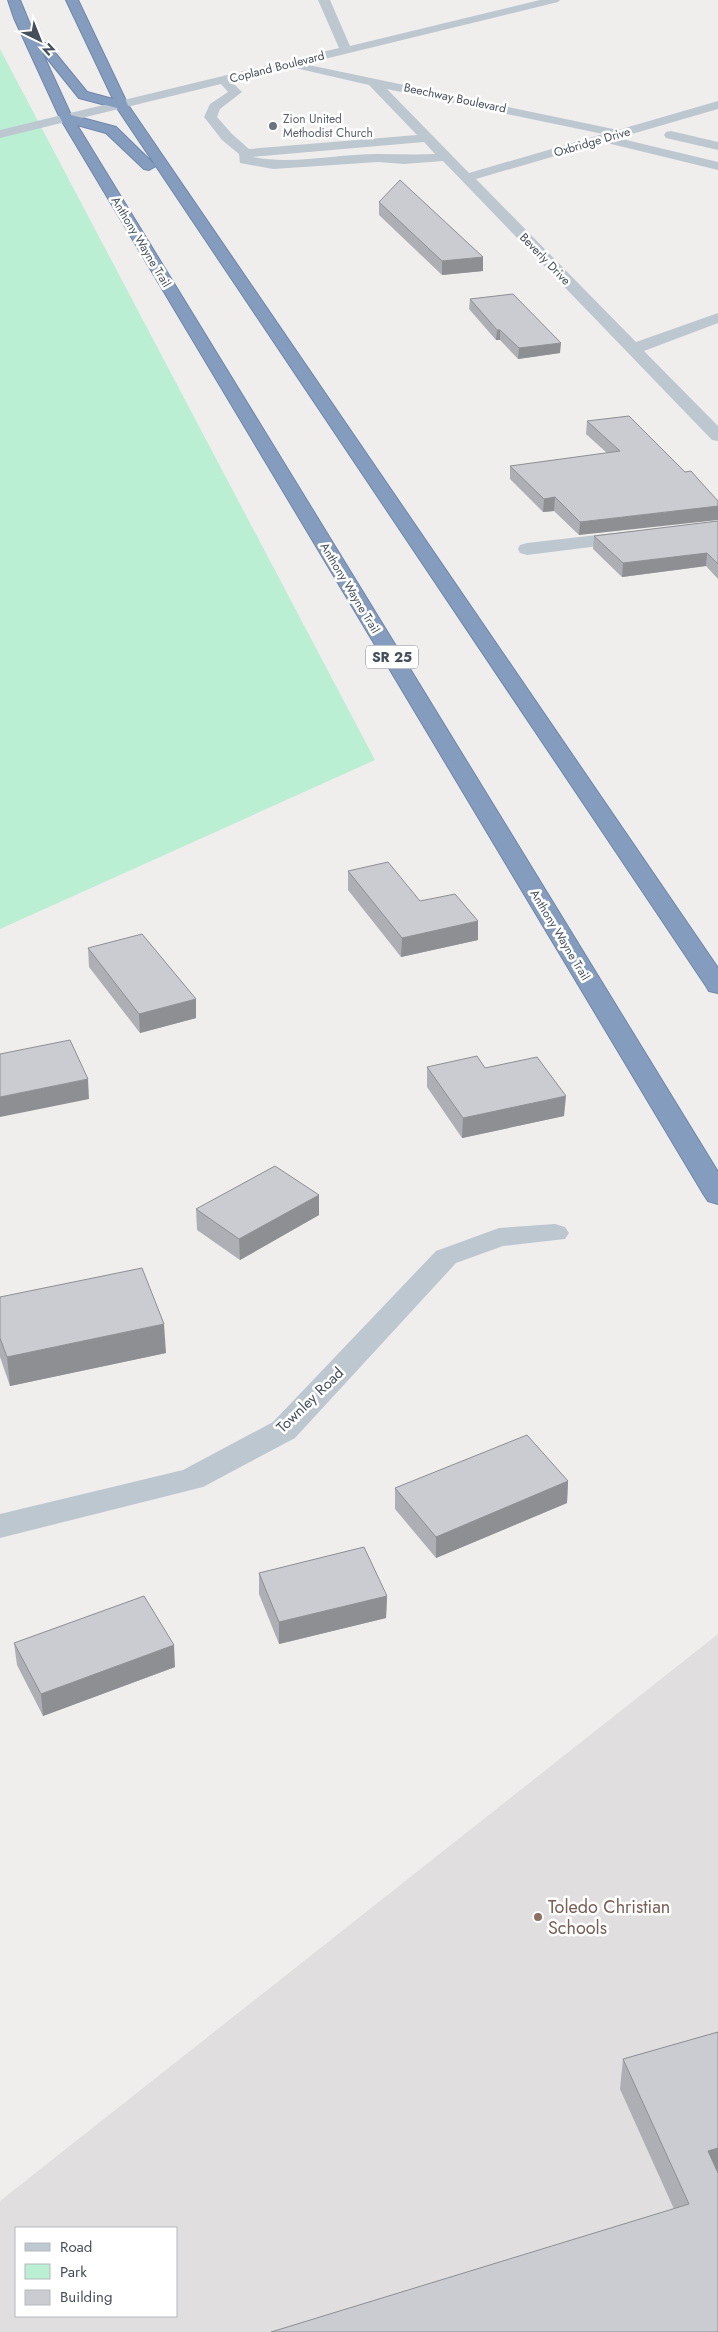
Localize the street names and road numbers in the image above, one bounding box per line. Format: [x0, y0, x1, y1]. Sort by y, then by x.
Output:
street label: Copland Boulevard [228, 47, 326, 87]
street label: Beechway Boulevard [402, 78, 508, 118]
street label: Oxbridge Drive [552, 122, 632, 162]
street label: Anthony Wayne Trail [107, 193, 175, 291]
street label: Beverly Drive [515, 229, 575, 289]
street label: Anthony Wayne Trail [316, 539, 384, 637]
road number: SR 25 [366, 646, 418, 669]
street label: Anthony Wayne Trail [526, 886, 594, 984]
street label: Townley Road [271, 1362, 349, 1438]

